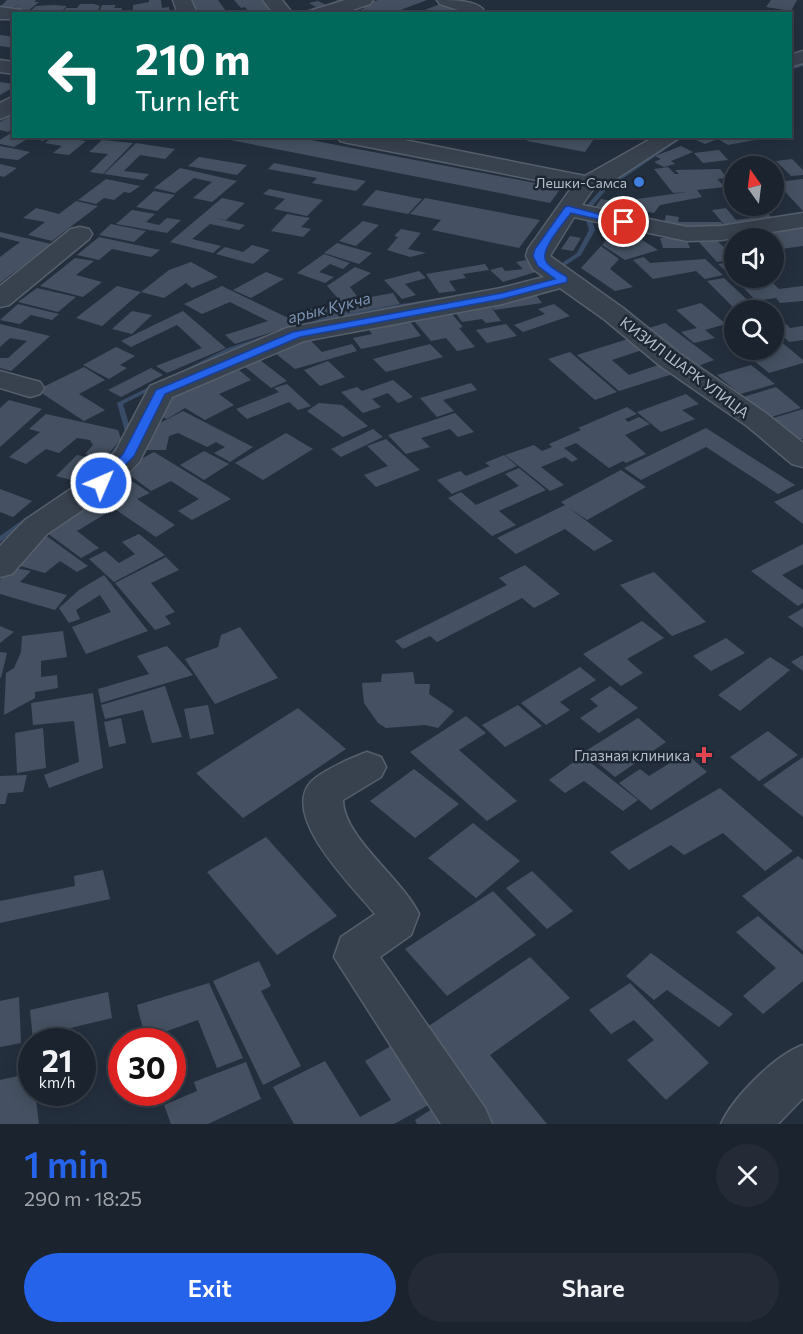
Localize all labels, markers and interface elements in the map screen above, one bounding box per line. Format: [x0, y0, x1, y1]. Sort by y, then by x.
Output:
text: 210 m [135, 32, 250, 84]
icon: left [36, 36, 114, 114]
text: Turn left [135, 84, 239, 117]
north arrow [724, 156, 784, 216]
map controls [724, 156, 784, 360]
place label: Лешки-Самса [535, 174, 627, 191]
marker: Лешки-Самса [632, 175, 646, 189]
pin [598, 196, 649, 247]
icon: arrive [607, 205, 640, 238]
button: sound [724, 228, 784, 288]
water label: арык Кукча [286, 288, 372, 326]
button: search [724, 300, 784, 360]
street label: КИЗИЛ ШАРК УЛИЦА [617, 313, 753, 421]
position arrow [69, 451, 133, 515]
place label: Глазная клиника [574, 746, 690, 764]
marker: Глазная клиника [695, 746, 713, 764]
speed limit sign: 30 [108, 1028, 186, 1106]
text: 21 [42, 1041, 72, 1078]
text: km/h [39, 1073, 75, 1091]
text: 1 min [24, 1141, 109, 1185]
button: close [716, 1144, 779, 1207]
text: 290 m · 18:25 [24, 1186, 142, 1210]
button: Exit [24, 1253, 396, 1322]
button: Share [408, 1253, 779, 1322]

